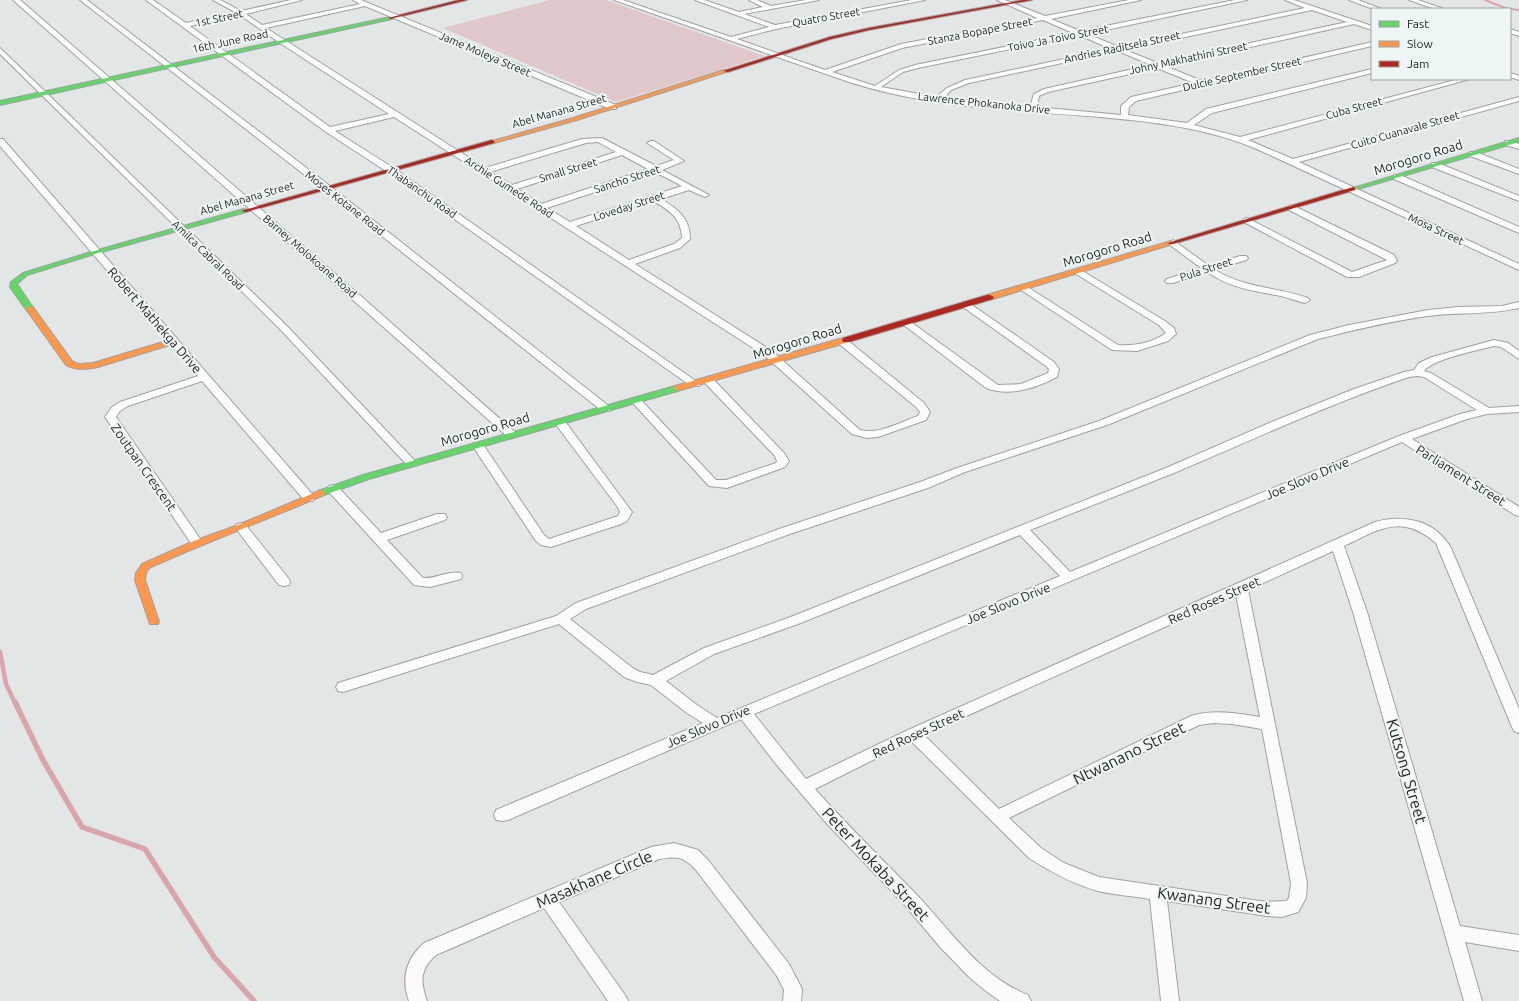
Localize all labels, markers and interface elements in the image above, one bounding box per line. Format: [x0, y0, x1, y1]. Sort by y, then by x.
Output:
street label: Quatro Street [791, 5, 861, 29]
street label: 1st Street [194, 7, 245, 29]
legend [1371, 8, 1511, 80]
street label: Stanza Bopape Street [927, 15, 1034, 47]
text: Fast [1407, 17, 1429, 30]
street label: Toivo Ja Toivo Street [1007, 22, 1110, 54]
street label: 16th June Road [191, 27, 269, 55]
street label: Jame Moleya Street [437, 29, 533, 79]
street label: Andries Raditsela Street [1063, 29, 1182, 65]
text: Slow [1407, 37, 1433, 50]
street label: Johny Makhathini Street [1128, 39, 1249, 76]
street label: Dulcie September Street [1182, 54, 1303, 93]
text: Jam [1407, 57, 1429, 70]
street label: Lawrence Phokanoka Drive [917, 90, 1051, 116]
street label: Abel Manana Street [511, 92, 608, 130]
street label: Cuba Street [1324, 94, 1384, 121]
street label: Cuito Cuanavale Street [1349, 109, 1461, 151]
street label: Morogoro Road [1372, 137, 1464, 177]
street label: Archie Gumede Road [462, 154, 556, 220]
street label: Small Street [538, 155, 599, 184]
street label: Sancho Street [592, 162, 662, 195]
street label: Thabanchu Road [385, 164, 459, 220]
street label: Moses Kotane Road [303, 168, 387, 238]
street label: Abel Manana Street [199, 179, 296, 217]
street label: Loveday Street [592, 189, 667, 223]
street label: Mosa Street [1406, 211, 1466, 247]
street label: Barney Molokoane Road [261, 212, 359, 300]
street label: Amilca Cabral Road [170, 218, 246, 292]
street label: Morogoro Road [1061, 229, 1153, 269]
street label: Pula Street [1178, 255, 1234, 283]
street label: Robert Mathekga Drive [105, 264, 205, 376]
street label: Morogoro Road [751, 321, 843, 361]
street label: Morogoro Road [439, 410, 531, 448]
street label: Zoutpan Crescent [109, 421, 179, 513]
street label: Parliament Street [1414, 442, 1508, 508]
street label: Joe Slovo Drive [1263, 454, 1351, 502]
street label: Red Roses Street [1166, 573, 1262, 627]
street label: Joe Slovo Drive [964, 580, 1052, 626]
street label: Joe Slovo Drive [664, 702, 752, 750]
street label: Red Roses Street [870, 706, 966, 760]
street label: Kutsong Street [1383, 717, 1431, 826]
street label: Ntwanano Street [1070, 718, 1189, 788]
street label: Peter Mokaba Street [819, 804, 934, 925]
street label: Masakhane Circle [533, 846, 655, 912]
street label: Kwanang Street [1156, 883, 1272, 917]

